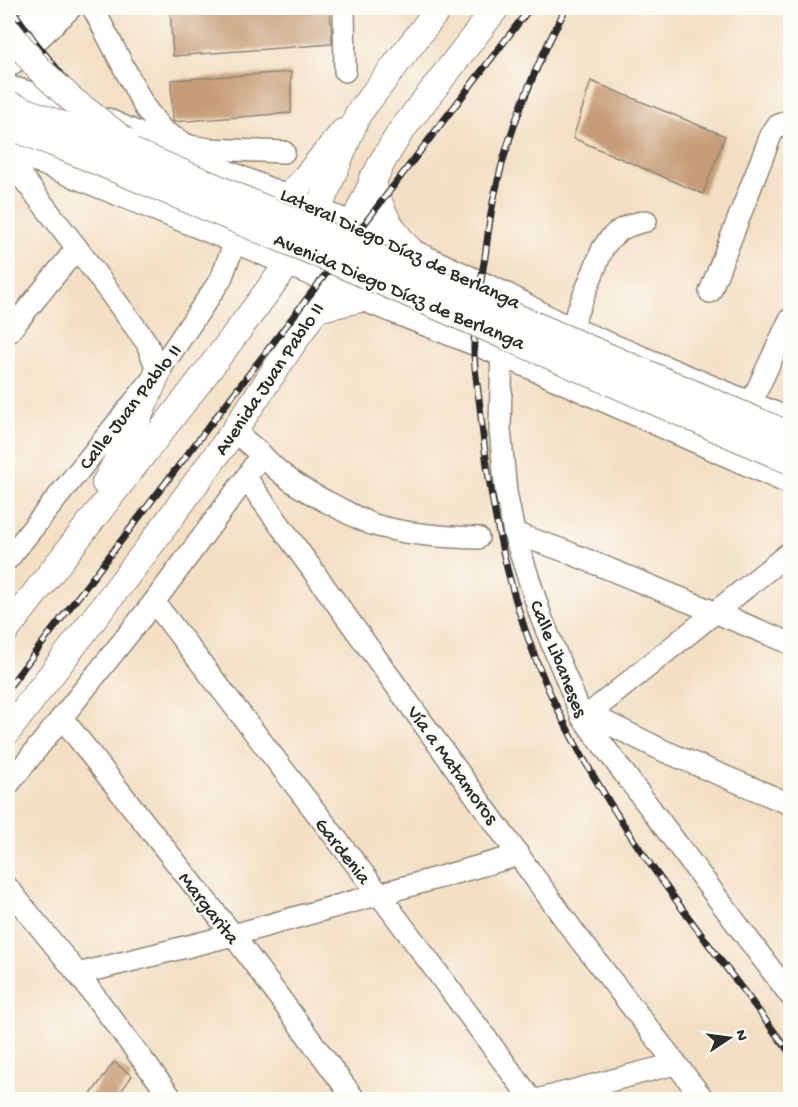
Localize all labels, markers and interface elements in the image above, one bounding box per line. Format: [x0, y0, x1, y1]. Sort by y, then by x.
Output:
street label: Lateral Diego Díaz de Berlanga [276, 184, 524, 316]
street label: Avenida Diego Díaz de Berlanga [270, 230, 528, 357]
street label: Avenida Juan Pablo II [211, 299, 331, 461]
street label: Calle Juan Pablo II [76, 341, 188, 476]
street label: Calle Libaneses [523, 598, 591, 722]
street label: Vía a Matamoros [400, 702, 502, 830]
street label: Gardenia [308, 814, 375, 891]
street label: Margarita [172, 868, 243, 951]
north arrow [699, 1008, 759, 1068]
text: N [730, 1028, 751, 1043]

